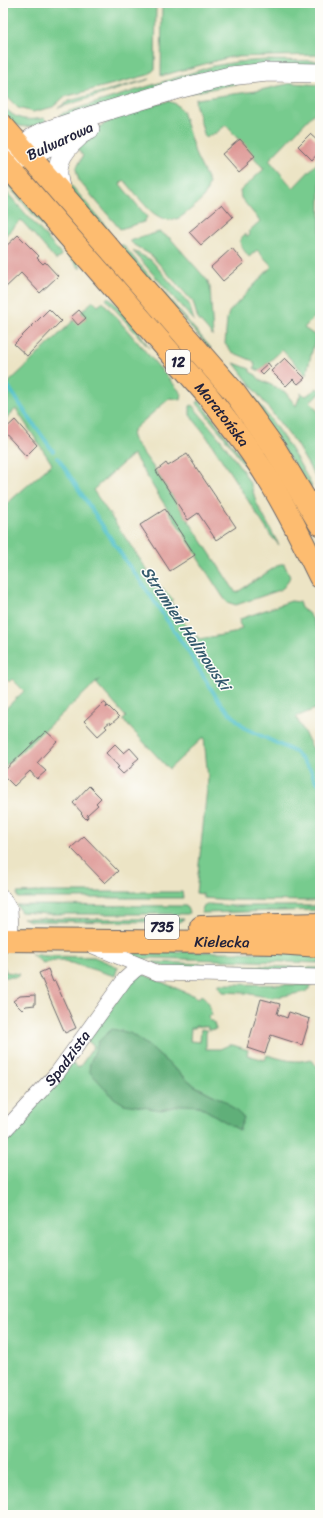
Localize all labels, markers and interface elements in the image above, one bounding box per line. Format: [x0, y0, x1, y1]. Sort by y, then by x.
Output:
street label: Bulwarowa [22, 114, 98, 168]
road number: 12 [166, 350, 190, 374]
street label: Maratońska [188, 376, 257, 453]
water label: Strumień Halinowski [133, 560, 241, 699]
road number: 735 [145, 915, 179, 939]
street label: Kielecka [194, 929, 250, 955]
street label: Spadzista [38, 1024, 98, 1093]

